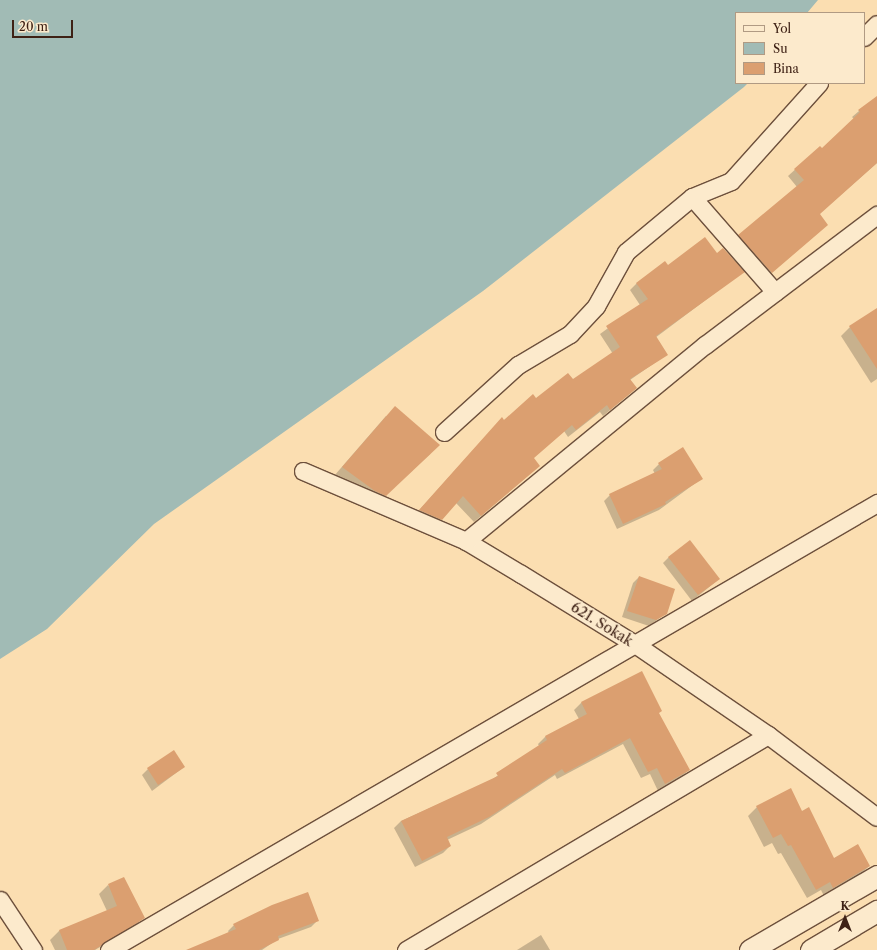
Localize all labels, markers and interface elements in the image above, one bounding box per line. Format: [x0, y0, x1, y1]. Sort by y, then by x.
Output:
scale bar [14, 12, 75, 38]
legend [735, 12, 865, 84]
text: 20 m [19, 19, 48, 34]
text: Yol [773, 21, 791, 36]
text: Su [773, 41, 788, 56]
text: Bina [773, 61, 799, 76]
street label: 621. Sokak [568, 598, 636, 650]
north arrow [825, 898, 865, 938]
text: K [841, 899, 849, 913]

